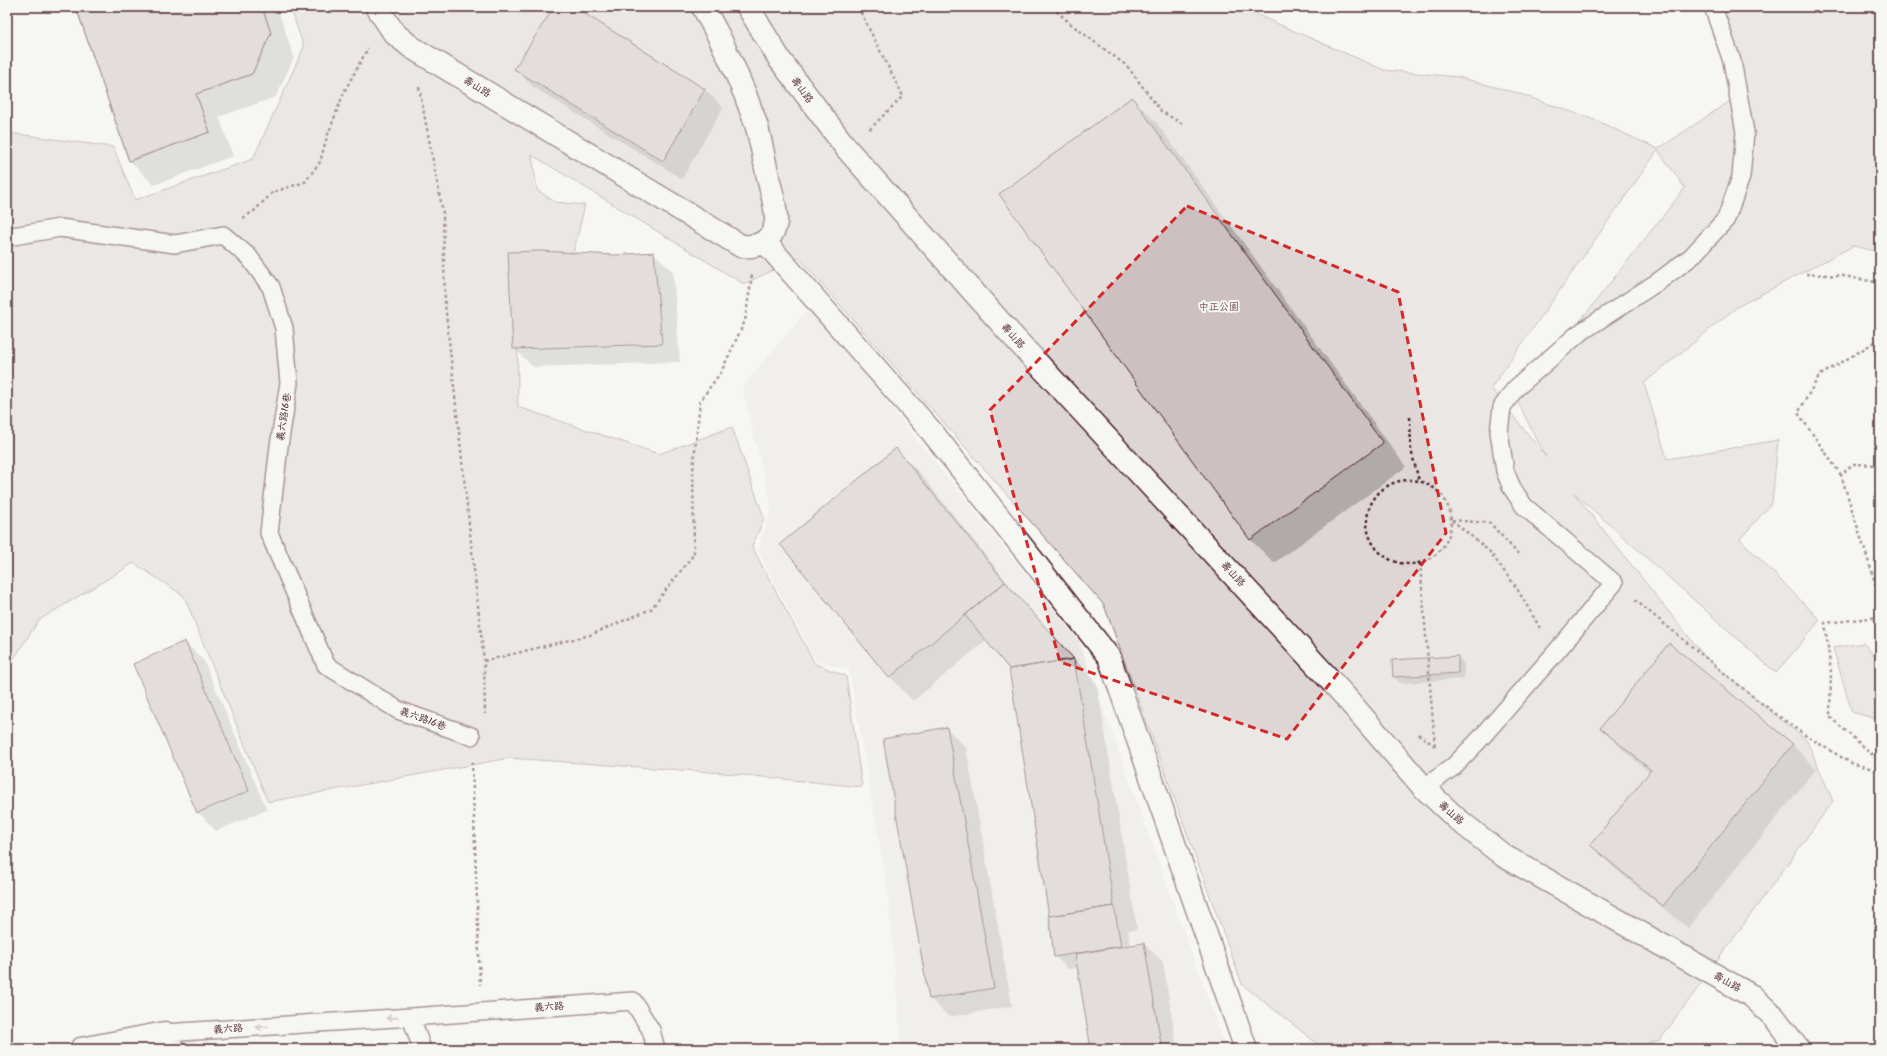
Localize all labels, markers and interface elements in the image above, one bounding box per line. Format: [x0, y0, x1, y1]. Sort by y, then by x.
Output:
street label: 壽山路 [460, 72, 494, 102]
street label: 壽山路 [787, 73, 817, 107]
park label: 中正公園 [1199, 299, 1239, 315]
street label: 壽山路 [997, 319, 1029, 353]
street label: 義六路16巷 [272, 391, 296, 442]
street label: 壽山路 [1217, 558, 1249, 590]
street label: 義六路16巷 [397, 703, 450, 735]
street label: 壽山路 [1434, 797, 1468, 829]
street label: 壽山路 [1710, 968, 1744, 996]
street label: 義六路 [533, 998, 565, 1016]
one-way arrow [386, 1015, 399, 1022]
street label: 義六路 [212, 1020, 244, 1038]
one-way arrow [256, 1023, 269, 1030]

